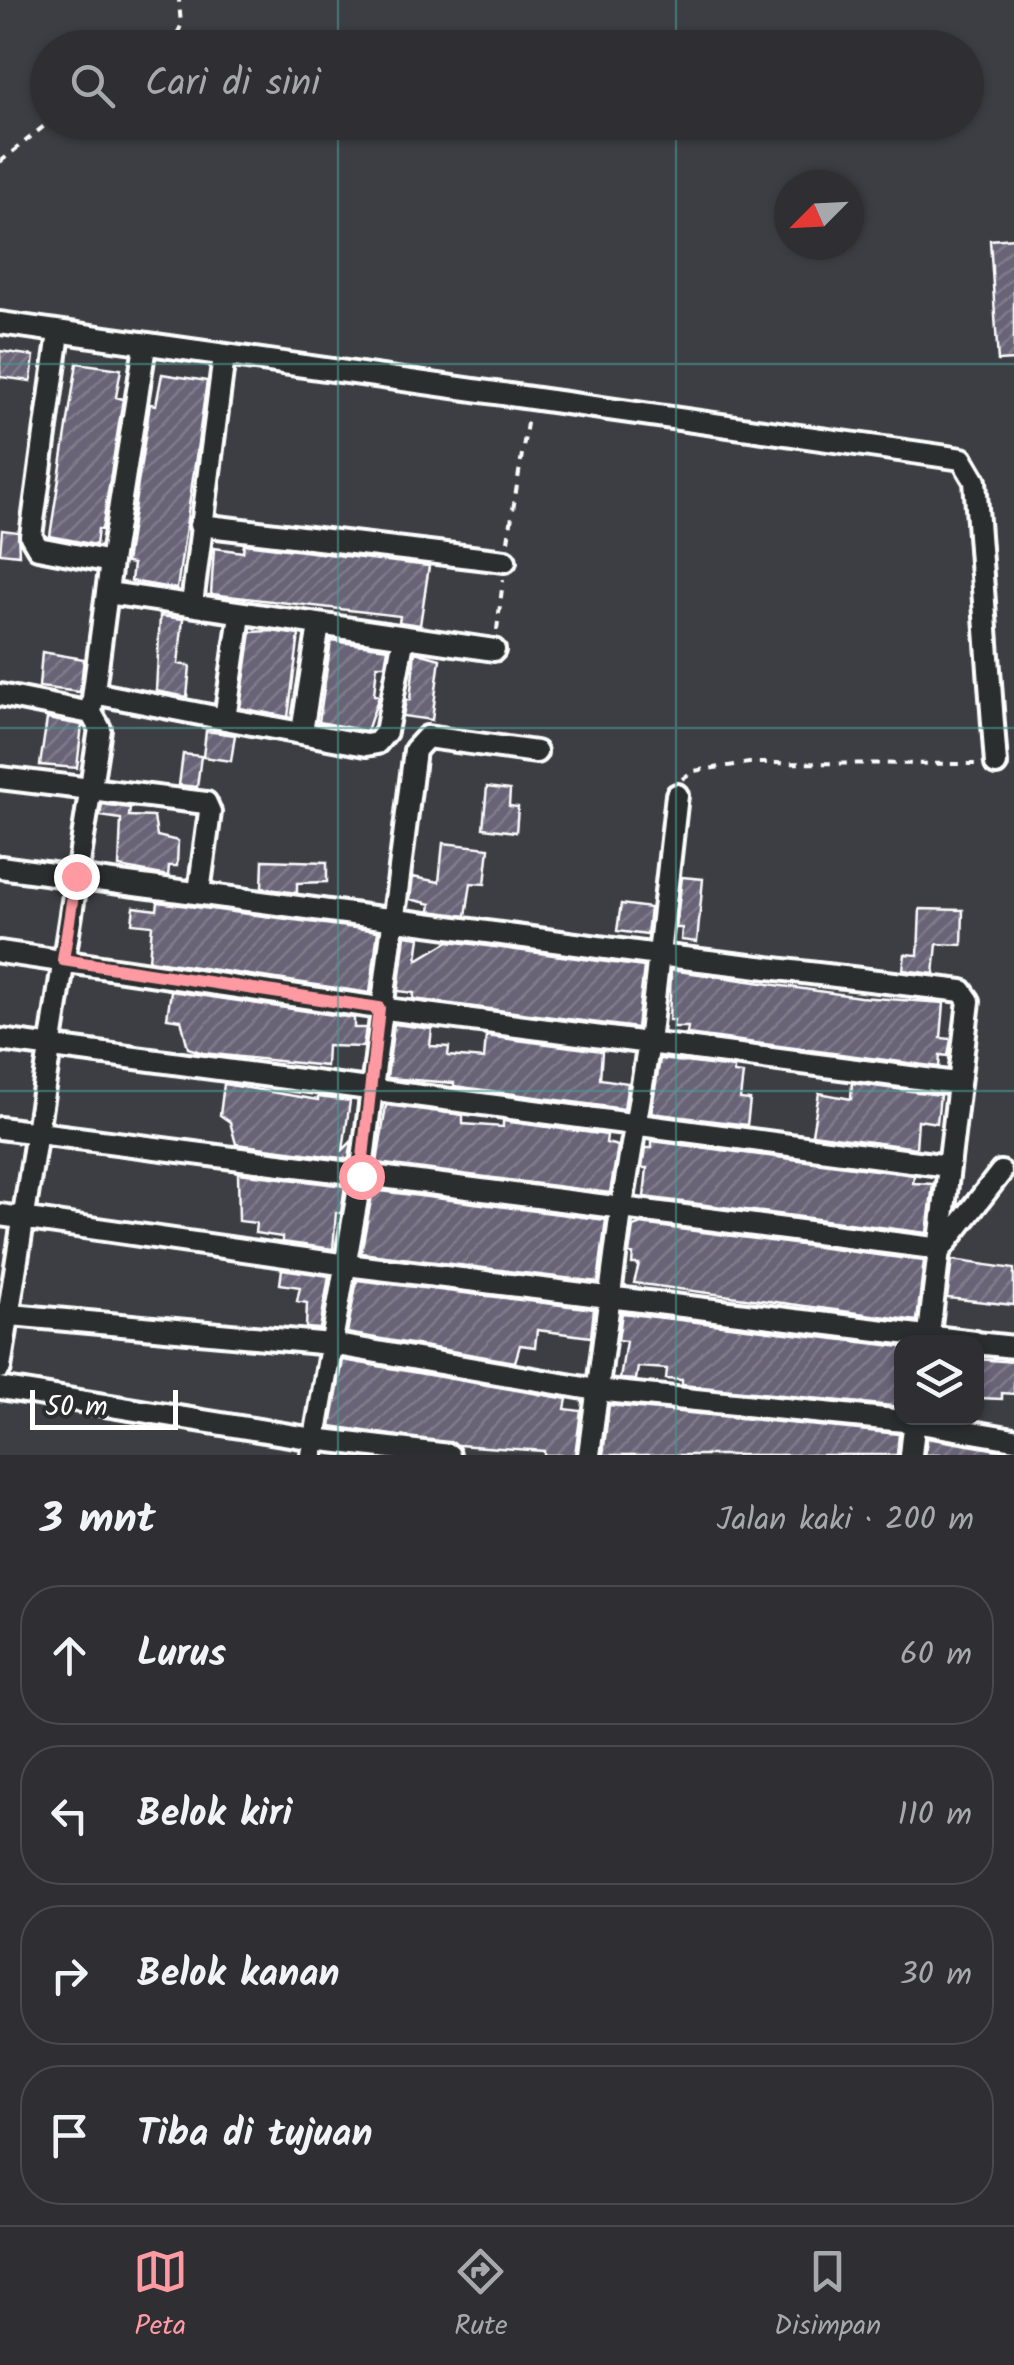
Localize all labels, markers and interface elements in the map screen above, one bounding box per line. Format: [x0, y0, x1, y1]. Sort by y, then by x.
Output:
search box [30, 30, 984, 140]
text: Cari di sini [145, 55, 320, 115]
icon: search [65, 58, 120, 113]
north arrow [774, 170, 864, 260]
route end [54, 854, 100, 900]
route start [339, 1154, 385, 1200]
map controls [894, 1335, 984, 1425]
button: layers [894, 1335, 984, 1425]
scale bar [30, 1385, 178, 1430]
text: 50 m [45, 1385, 108, 1430]
text: 3 mnt [40, 1487, 156, 1554]
text: Jalan kaki · 200 m [716, 1495, 974, 1546]
text: Lurus [137, 1625, 226, 1685]
icon: ahead [42, 1628, 97, 1683]
text: 60 m [900, 1630, 972, 1681]
text: Belok kiri [137, 1785, 292, 1845]
icon: left [42, 1788, 97, 1843]
text: 110 m [898, 1790, 972, 1841]
text: Belok kanan [137, 1945, 340, 2005]
icon: right [42, 1948, 97, 2003]
text: 30 m [899, 1950, 972, 2001]
text: Tiba di tujuan [137, 2105, 373, 2165]
icon: arrive [42, 2108, 97, 2163]
tab: Peta [133, 2244, 188, 2349]
tab: Rute [453, 2244, 508, 2349]
tab: Disimpan [774, 2244, 881, 2349]

